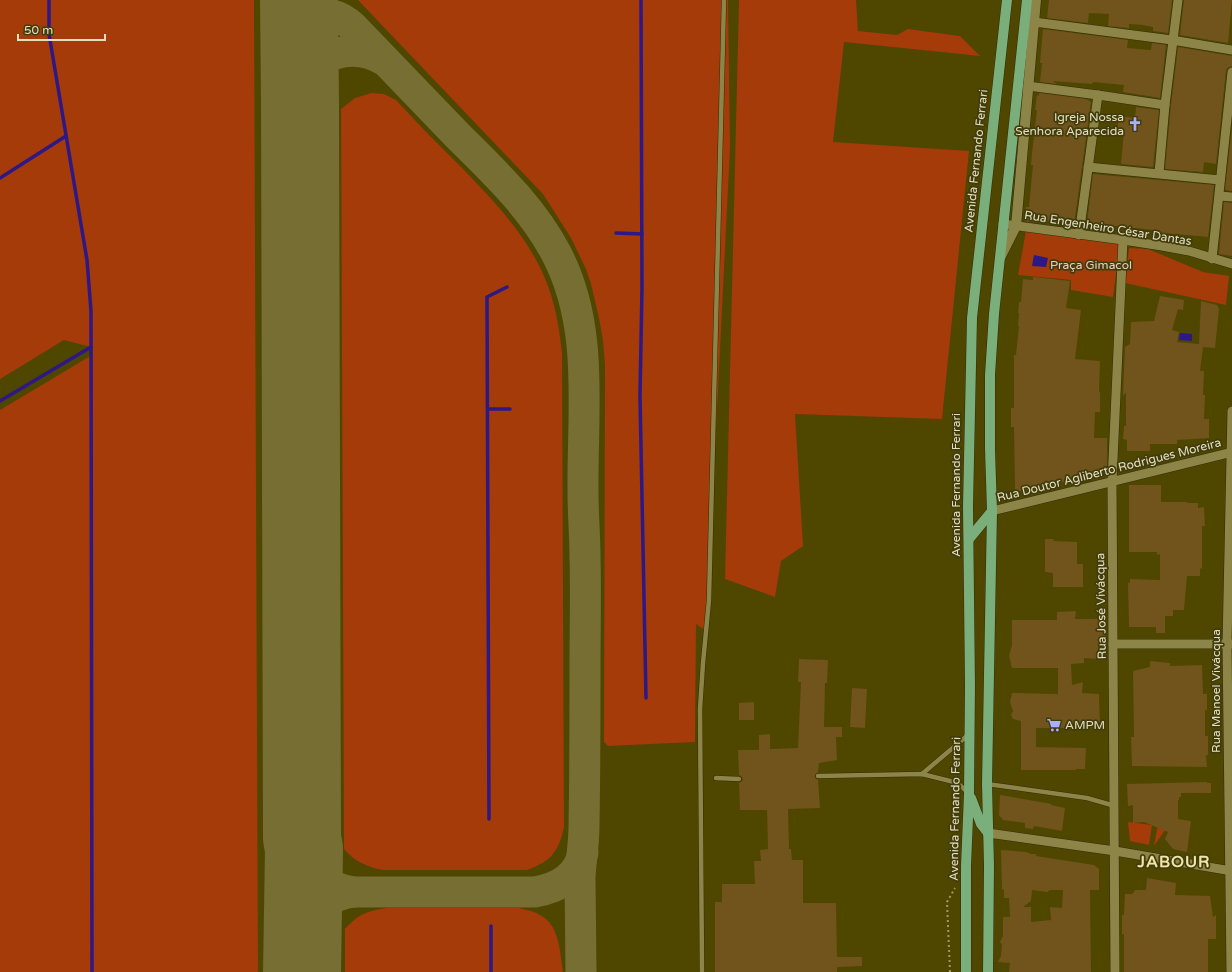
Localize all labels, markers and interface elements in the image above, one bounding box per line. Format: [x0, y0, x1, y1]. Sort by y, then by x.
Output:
scale bar [18, 16, 105, 42]
text: 50 m [24, 23, 53, 37]
street label: Avenida Fernando Ferrari [962, 89, 990, 233]
place label: Igreja Nossa Senhora Aparecida [1015, 110, 1124, 138]
church icon: Igreja Nossa Senhora Aparecida [1127, 116, 1143, 132]
street label: Rua Engenheiro César Dantas [1023, 208, 1193, 248]
park label: Praça Gimacol [1050, 258, 1132, 272]
street label: Avenida Fernando Ferrari [949, 413, 963, 557]
street label: Rua Doutor Agliberto Rodrigues Moreira [995, 435, 1223, 505]
street label: Rua José Vivácqua [1093, 553, 1109, 659]
street label: Rua Manoel Vivácqua [1209, 629, 1223, 753]
supermarket icon: AMPM [1046, 717, 1062, 733]
place label: AMPM [1065, 718, 1105, 732]
street label: Avenida Fernando Ferrari [947, 737, 963, 881]
district label: JABOUR [1137, 852, 1211, 872]

